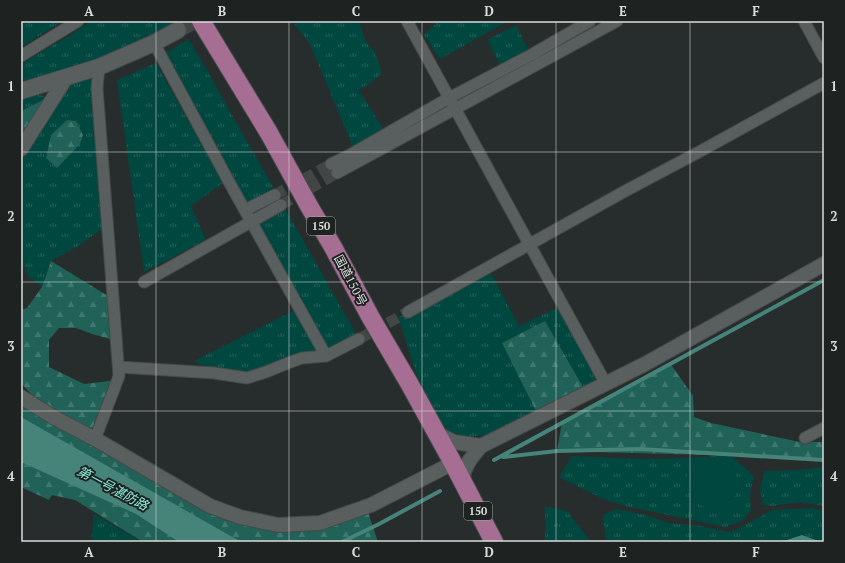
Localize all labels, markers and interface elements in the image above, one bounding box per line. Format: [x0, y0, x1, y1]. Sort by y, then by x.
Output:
text: A [84, 2, 94, 20]
text: B [218, 2, 226, 20]
text: C [352, 2, 360, 20]
text: D [484, 2, 494, 20]
text: E [619, 2, 627, 20]
text: F [752, 2, 760, 20]
text: 1 [7, 77, 15, 95]
text: 1 [830, 77, 838, 95]
text: 2 [7, 207, 15, 225]
text: 2 [830, 207, 838, 225]
road number: 150 [307, 217, 335, 235]
street label: 国道150号 [331, 252, 371, 308]
text: 3 [7, 337, 15, 355]
text: 3 [830, 337, 838, 355]
water label: 第一号湛防路 [74, 462, 153, 515]
text: 4 [7, 467, 15, 485]
text: 4 [830, 467, 838, 485]
road number: 150 [464, 502, 492, 520]
text: A [84, 543, 94, 561]
text: B [218, 543, 226, 561]
text: C [352, 543, 360, 561]
text: D [484, 543, 494, 561]
text: E [619, 543, 627, 561]
text: F [752, 543, 760, 561]

